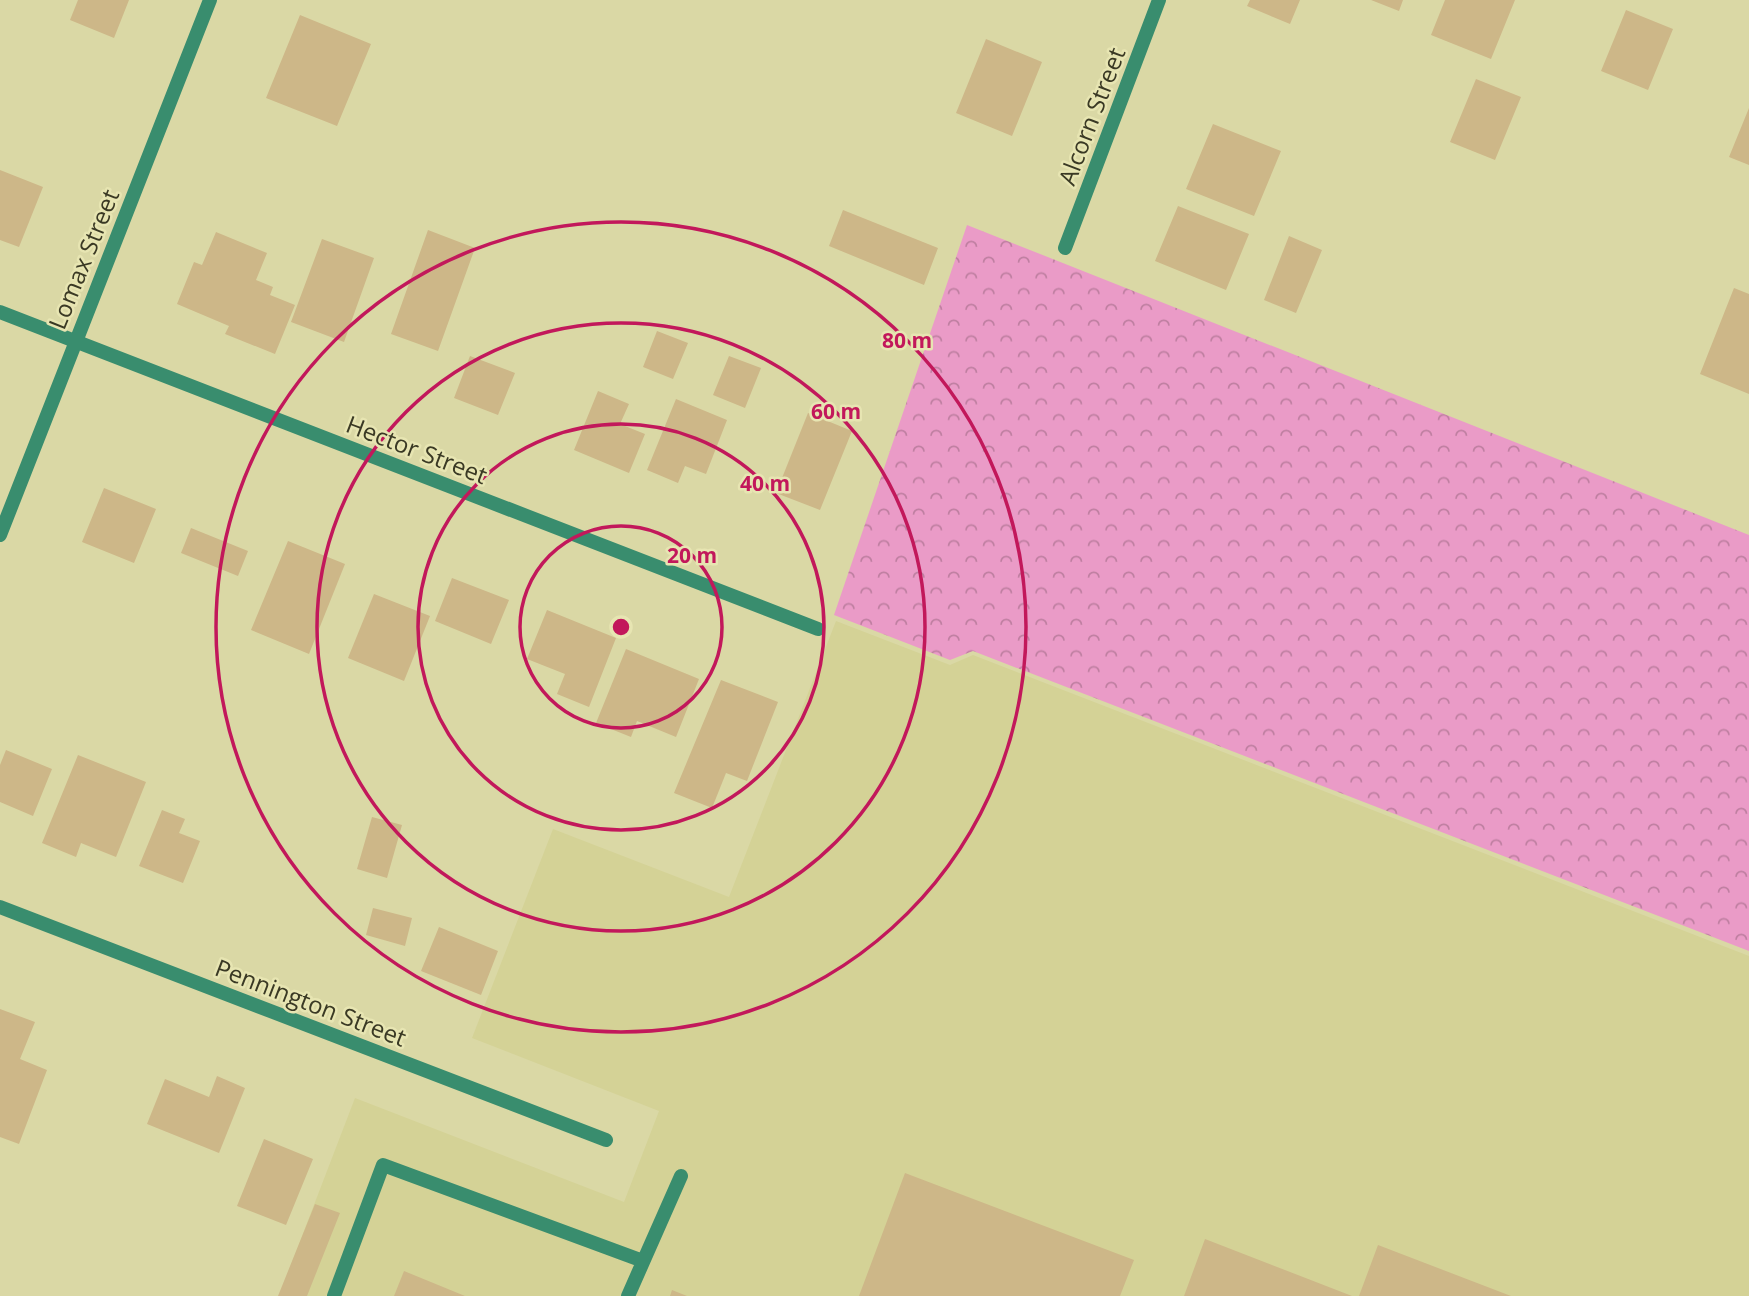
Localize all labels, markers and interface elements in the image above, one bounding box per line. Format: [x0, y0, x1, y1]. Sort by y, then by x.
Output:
street label: Alcorn Street [1050, 42, 1132, 190]
street label: Lomax Street [40, 184, 126, 334]
text: 80 m [882, 326, 932, 354]
text: 60 m [811, 397, 861, 425]
street label: Hector Street [342, 407, 492, 491]
text: 40 m [740, 469, 790, 497]
text: 20 m [667, 541, 717, 569]
centre of rings [609, 615, 633, 639]
street label: Pennington Street [211, 950, 411, 1054]

